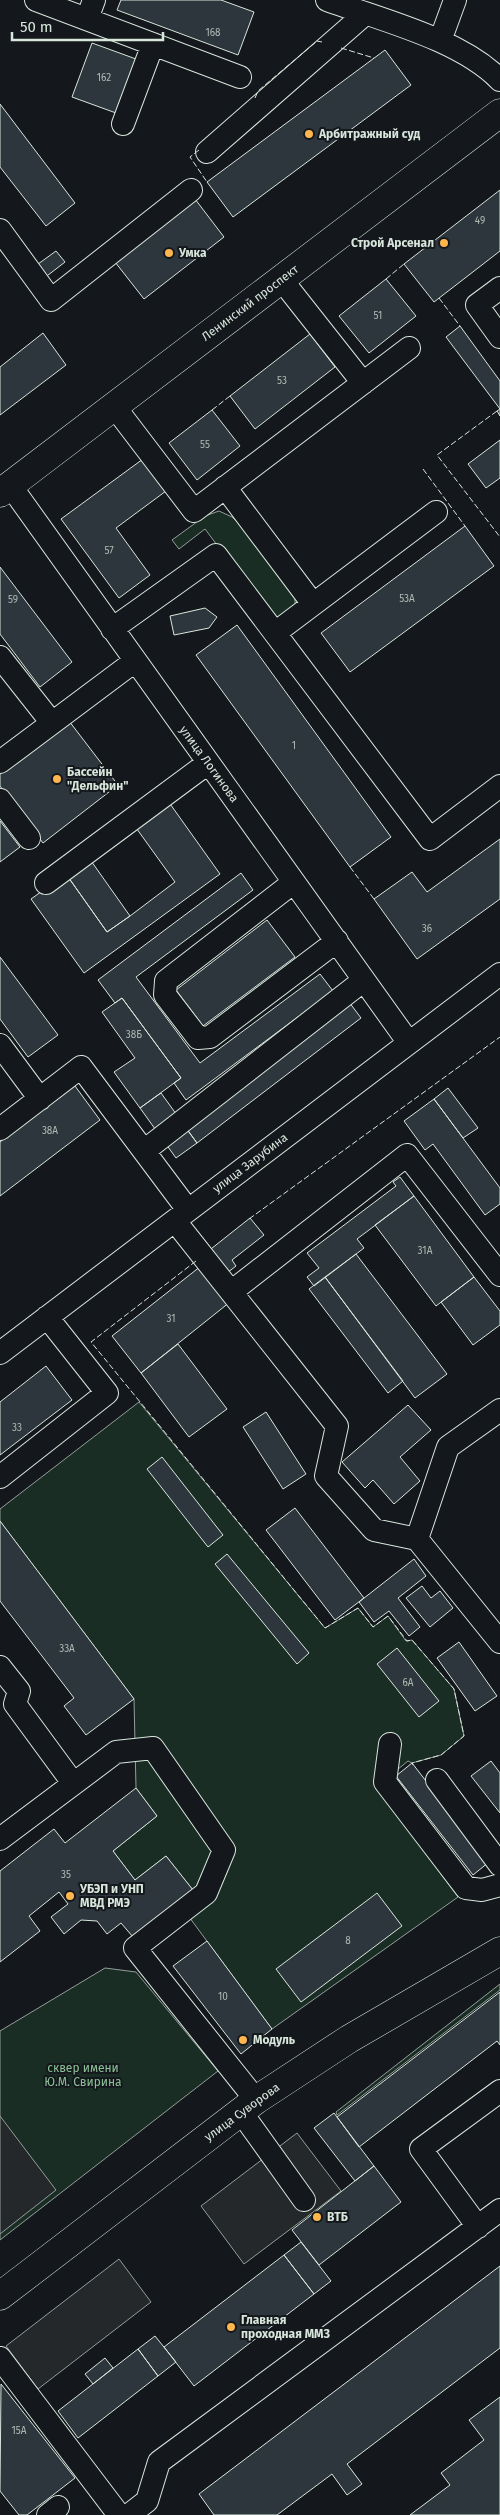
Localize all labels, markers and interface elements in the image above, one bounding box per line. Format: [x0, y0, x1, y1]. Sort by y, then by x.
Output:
scale bar [12, 10, 164, 42]
text: 50 m [20, 18, 53, 36]
house number: 168 [205, 27, 221, 39]
house number: 162 [97, 72, 111, 84]
place label: Арбитражный суд [318, 127, 420, 141]
marker: Арбитражный суд [303, 128, 315, 140]
house number: 49 [475, 215, 485, 227]
place label: Строй Арсенал [351, 236, 434, 250]
marker: Строй Арсенал [438, 237, 450, 249]
place label: Умка [178, 246, 207, 260]
marker: Умка [163, 247, 175, 259]
street label: Ленинский проспект [199, 262, 302, 344]
house number: 51 [374, 310, 382, 322]
house number: 53 [277, 375, 287, 387]
house number: 55 [200, 439, 210, 451]
house number: 57 [104, 545, 114, 557]
house number: 53А [399, 593, 415, 605]
house number: 59 [8, 594, 18, 606]
street label: улица Логинова [177, 723, 241, 805]
house number: 1 [292, 740, 296, 752]
place label: Бассейн "Дельфин" [67, 765, 128, 793]
marker: Бассейн "Дельфин" [51, 773, 63, 785]
house number: 36 [422, 923, 432, 935]
house number: 38Б [126, 1029, 142, 1041]
house number: 38А [42, 1125, 58, 1137]
street label: улица Зарубина [210, 1130, 290, 1196]
house number: 31А [418, 1245, 433, 1257]
house number: 31 [166, 1313, 176, 1325]
house number: 33 [12, 1422, 22, 1434]
house number: 33А [59, 1643, 75, 1655]
house number: 6А [402, 1677, 414, 1689]
house number: 35 [61, 1869, 71, 1881]
place label: УБЭП и УНП МВД РМЭ [79, 1882, 144, 1910]
marker: УБЭП и УНП МВД РМЭ [64, 1890, 76, 1902]
house number: 8 [345, 1935, 351, 1947]
house number: 10 [218, 1991, 228, 2003]
place label: Модуль [253, 2033, 296, 2047]
marker: Модуль [237, 2034, 249, 2046]
park label: сквер имени Ю.М. Свирина [44, 2061, 122, 2089]
street label: улица Суворова [202, 2080, 282, 2144]
place label: ВТБ [327, 2210, 348, 2224]
marker: ВТБ [311, 2211, 323, 2223]
place label: Главная проходная ММЗ [241, 2313, 331, 2341]
marker: Главная проходная ММЗ [225, 2321, 237, 2333]
house number: 15А [11, 2425, 27, 2437]

